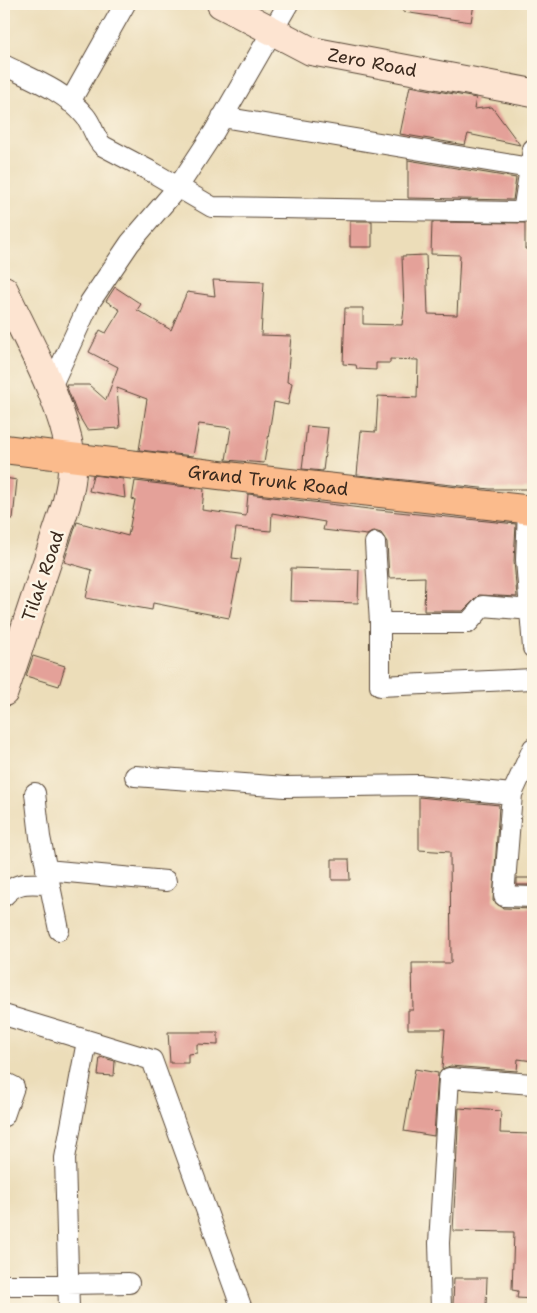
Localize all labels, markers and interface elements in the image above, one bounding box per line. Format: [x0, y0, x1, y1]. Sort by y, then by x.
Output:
street label: Zero Road [326, 42, 419, 83]
street label: Grand Trunk Road [187, 459, 350, 501]
street label: Tilak Road [16, 528, 70, 624]

